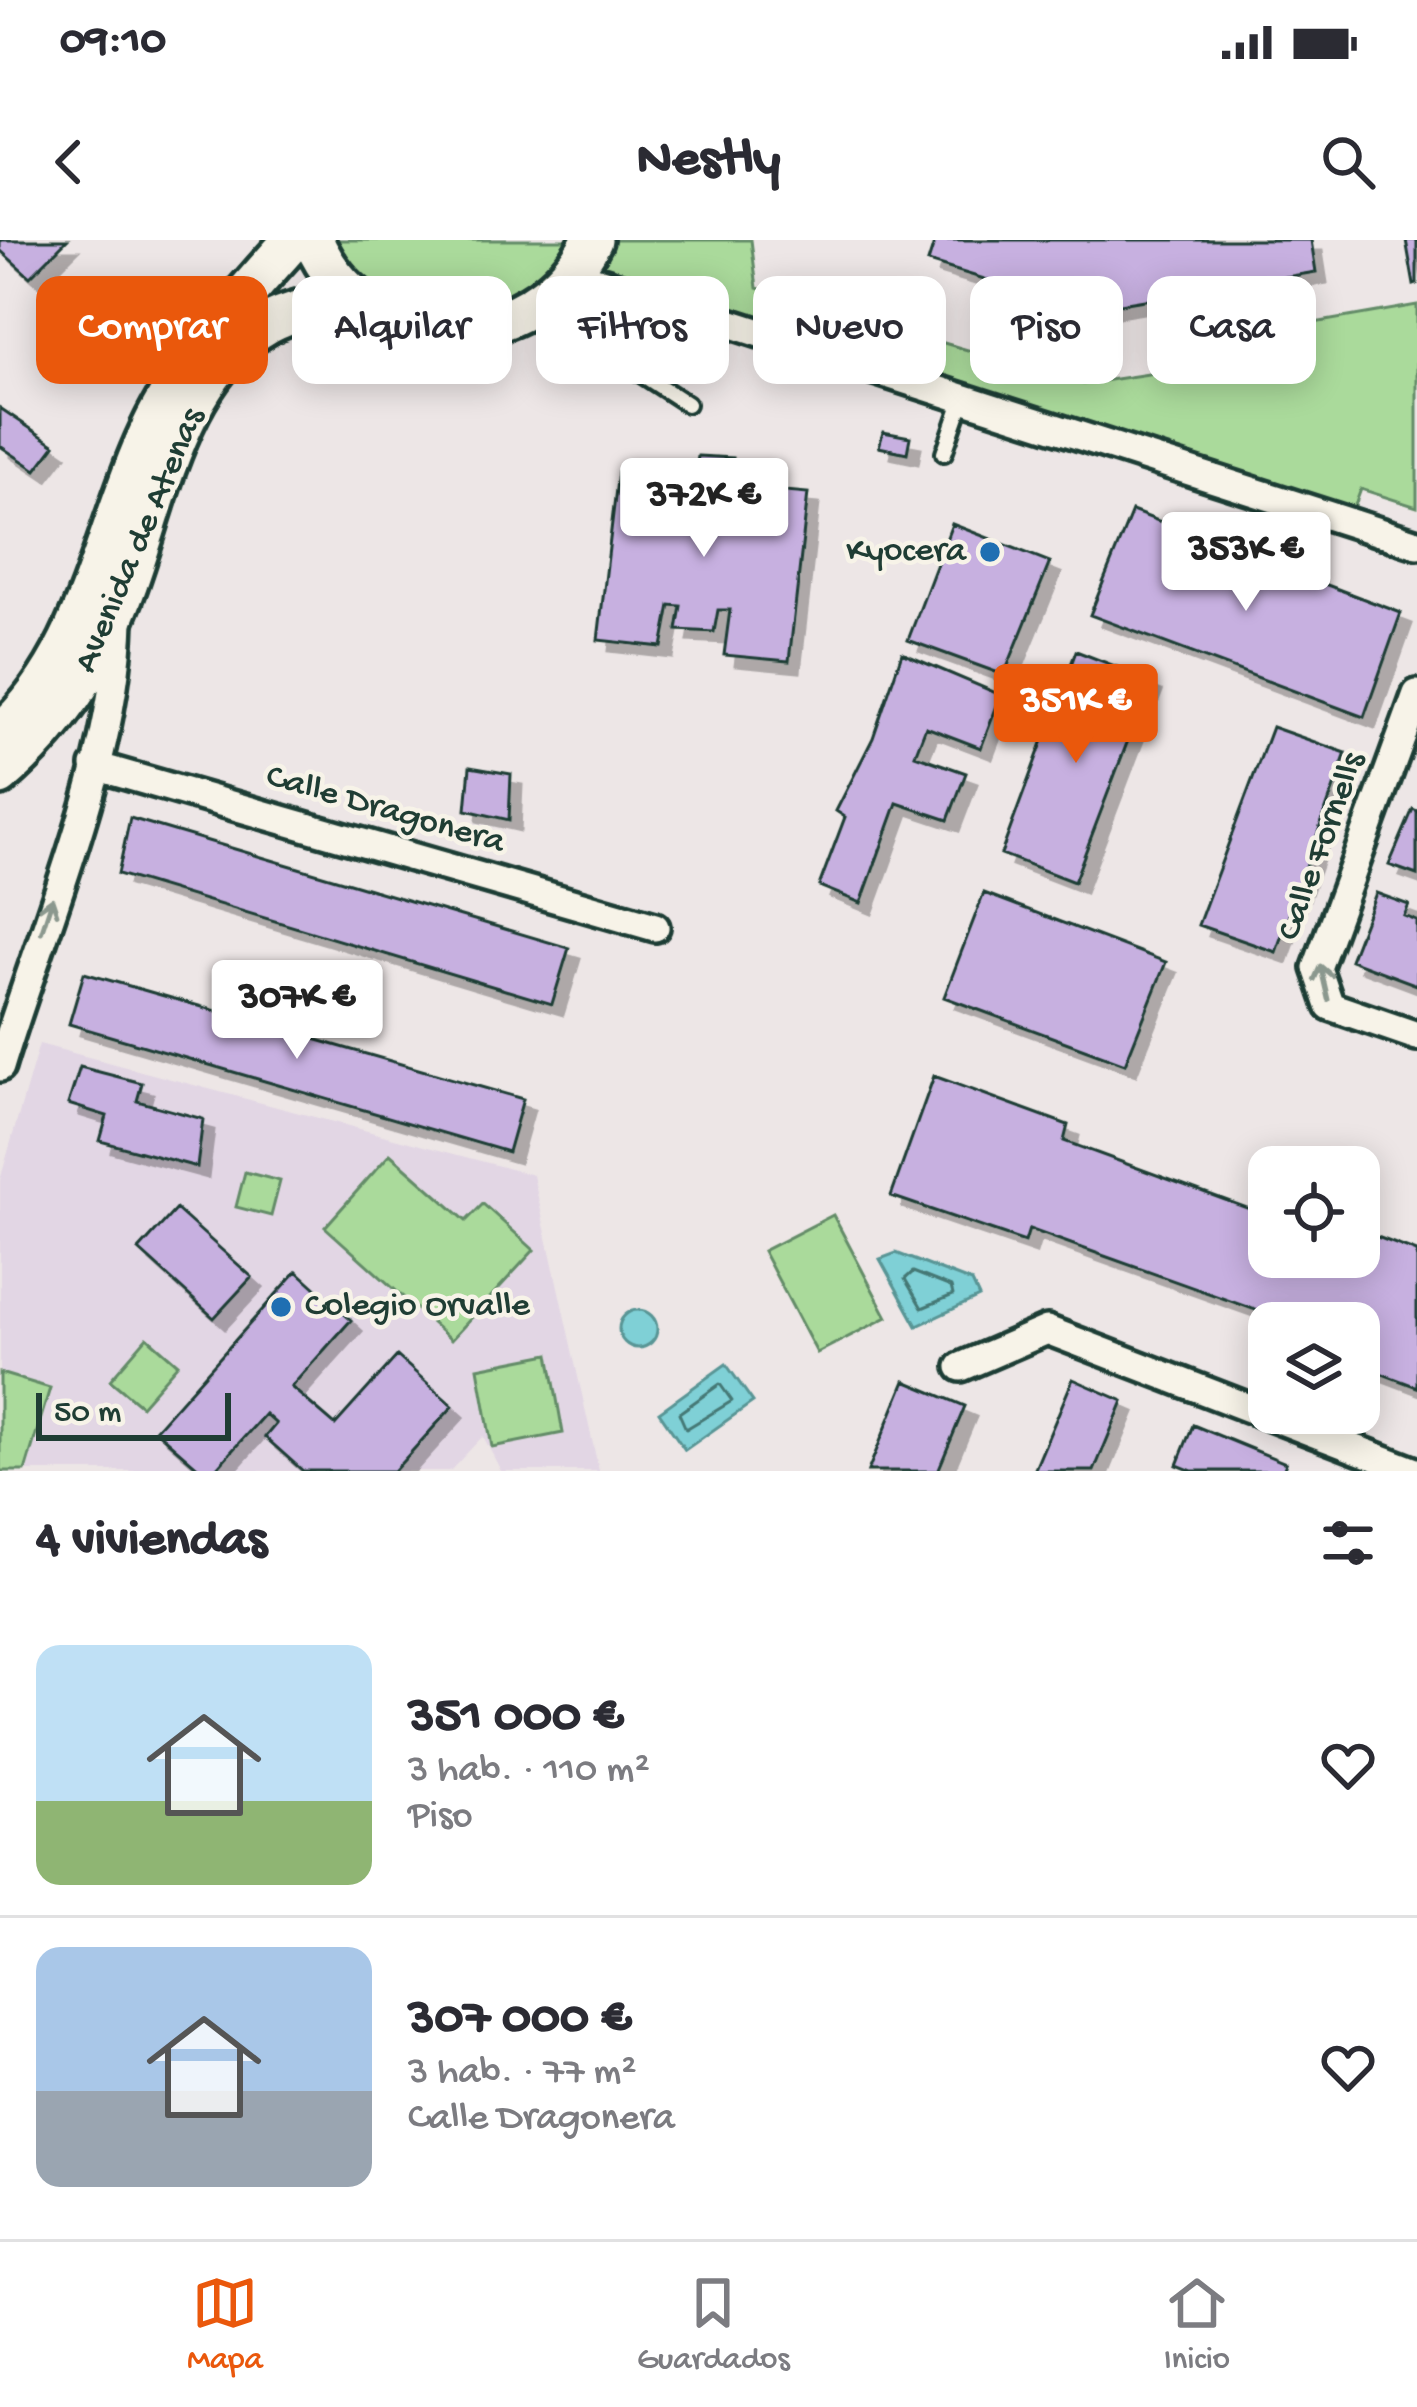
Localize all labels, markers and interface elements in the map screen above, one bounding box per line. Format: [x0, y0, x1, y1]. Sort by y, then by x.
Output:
text: 09:10 [60, 16, 166, 69]
icon: back [36, 129, 102, 195]
icon: search [1315, 129, 1381, 195]
text: Nestly [637, 130, 780, 194]
chip: Comprar [36, 276, 268, 384]
chip: Alquilar [292, 276, 512, 384]
chip: Filtros [536, 276, 729, 384]
chip: Nuevo [753, 276, 946, 384]
chip: Piso [970, 276, 1123, 384]
chip: Casa [1147, 276, 1316, 384]
street label: Avenida de Atenas [66, 401, 217, 680]
pin: 372K € [606, 458, 802, 560]
text: 372K € [647, 474, 761, 520]
pin: 353K € [1148, 512, 1344, 614]
text: 353K € [1189, 528, 1303, 574]
place label: Kyocera [846, 531, 967, 574]
marker: Kyocera [977, 539, 1003, 565]
pin: 351K € [978, 664, 1174, 766]
text: 351K € [1021, 680, 1131, 726]
street label: Calle Fornells [1269, 745, 1378, 947]
street label: Calle Dragonera [261, 756, 510, 866]
one-way arrow [38, 897, 60, 935]
pin: 307K € [199, 960, 395, 1062]
one-way arrow [1312, 964, 1335, 1002]
text: 307K € [239, 976, 355, 1022]
map controls [1248, 1146, 1380, 1434]
button: locate [1248, 1146, 1380, 1278]
place label: Colegio Orvalle [305, 1286, 530, 1329]
marker: Colegio Orvalle [268, 1294, 294, 1320]
button: layers [1248, 1302, 1380, 1434]
scale bar [36, 1387, 231, 1440]
text: 50 m [54, 1395, 121, 1433]
icon: filters [1315, 1510, 1381, 1576]
text: 4 viviendas [36, 1513, 267, 1573]
text: 351 000 € [408, 1689, 623, 1749]
icon: home [132, 1693, 276, 1837]
icon: heart [1315, 1732, 1381, 1798]
text: 3 hab. · 110 m² [408, 1749, 650, 1795]
text: Piso [408, 1795, 473, 1841]
text: 307 000 € [408, 1991, 631, 2051]
icon: home [132, 1995, 276, 2139]
icon: heart [1315, 2034, 1381, 2100]
text: 3 hab. · 77 m² [408, 2051, 637, 2097]
text: Calle Dragonera [408, 2097, 675, 2143]
tab: Mapa [187, 2270, 263, 2380]
tab: Guardados [637, 2270, 790, 2380]
tab: Inicio [1164, 2270, 1230, 2380]

